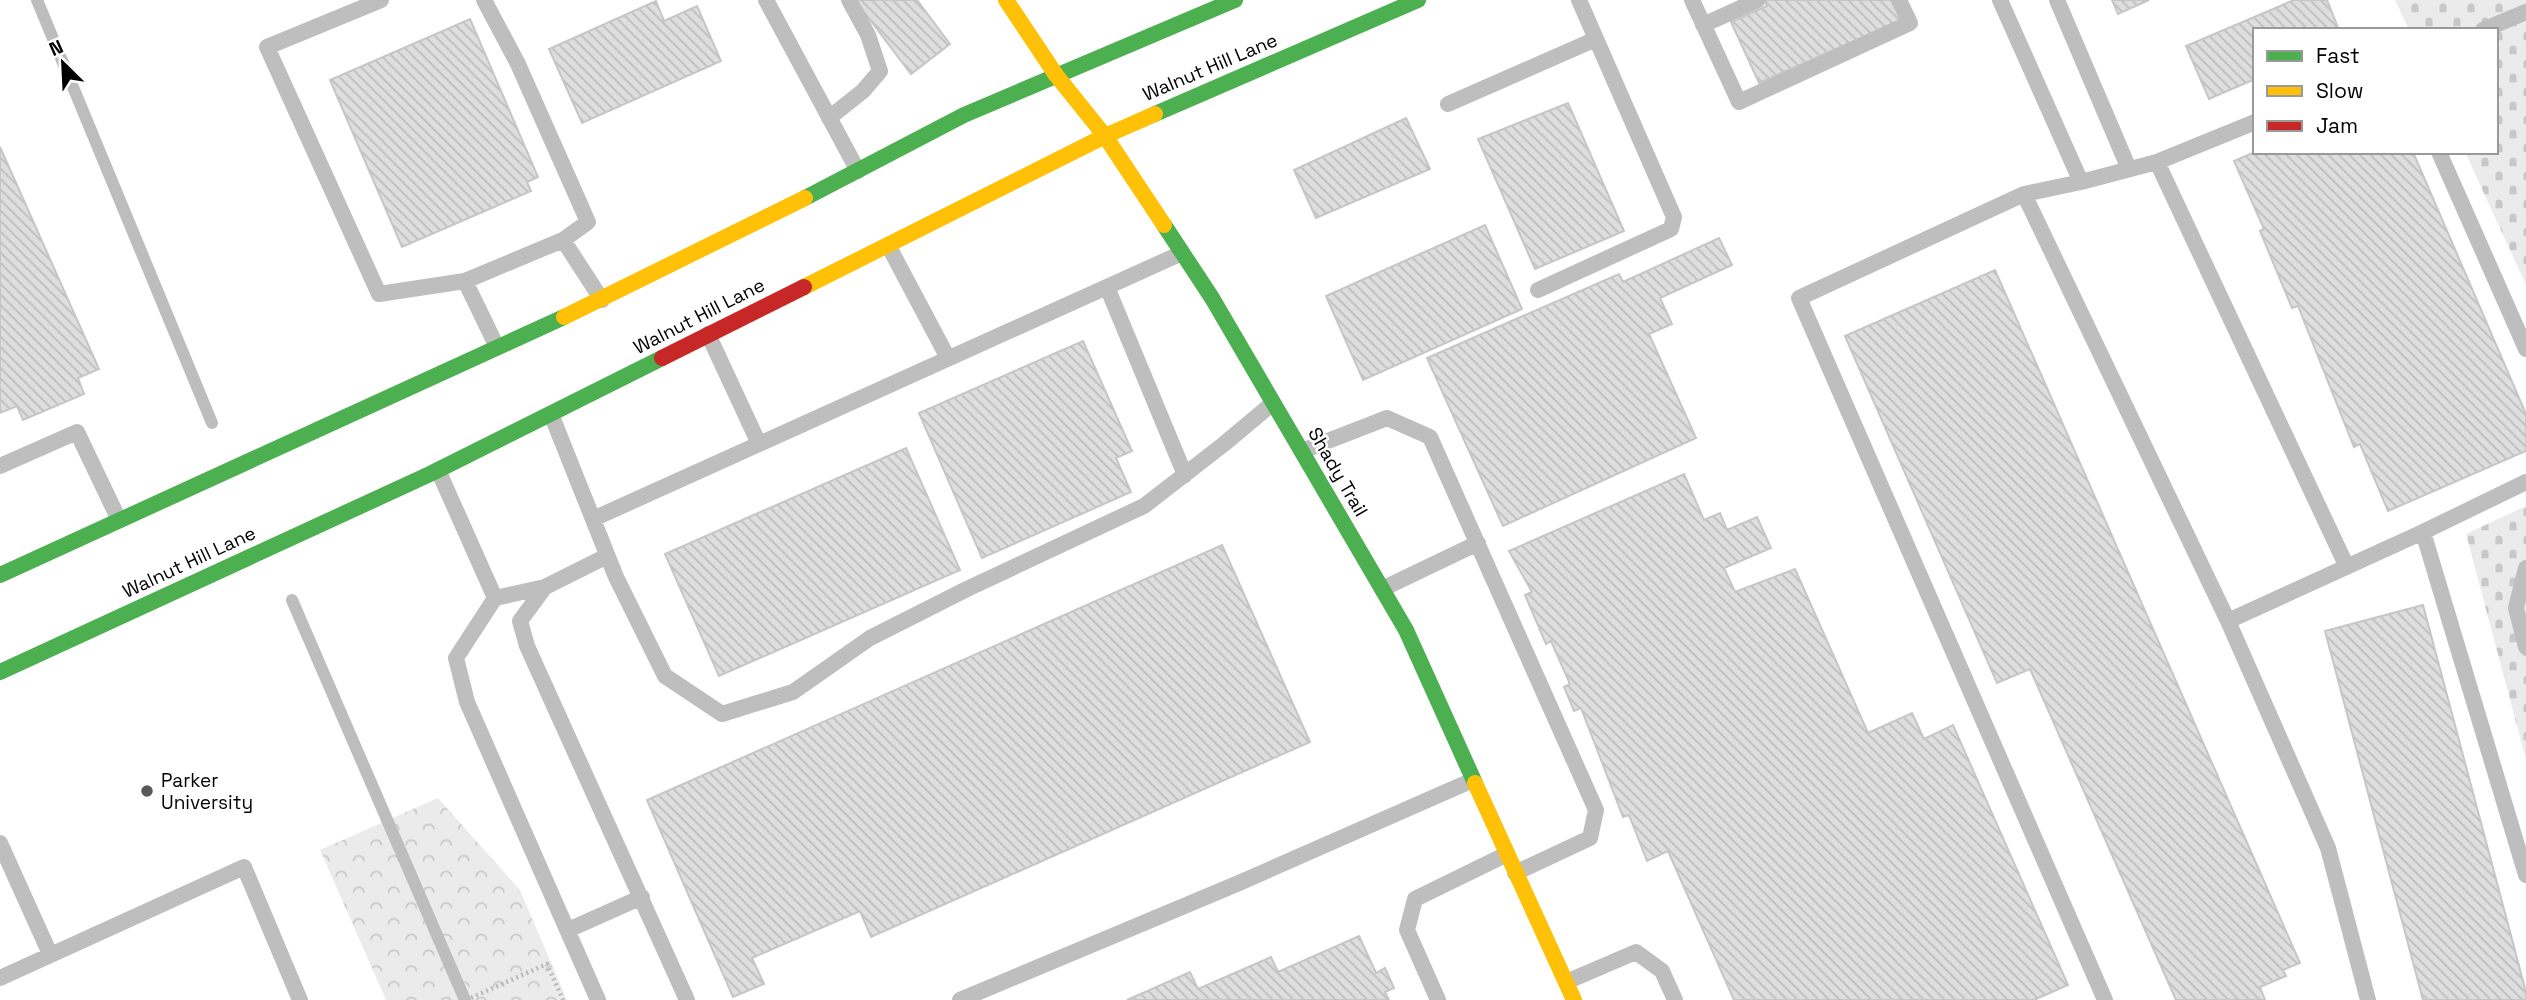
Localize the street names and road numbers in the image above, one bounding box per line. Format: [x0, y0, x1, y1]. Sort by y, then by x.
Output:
street label: Walnut Hill Lane [1139, 27, 1281, 107]
street label: Walnut Hill Lane [629, 272, 769, 360]
street label: Shady Trail [1302, 423, 1374, 521]
street label: Walnut Hill Lane [118, 520, 260, 604]

